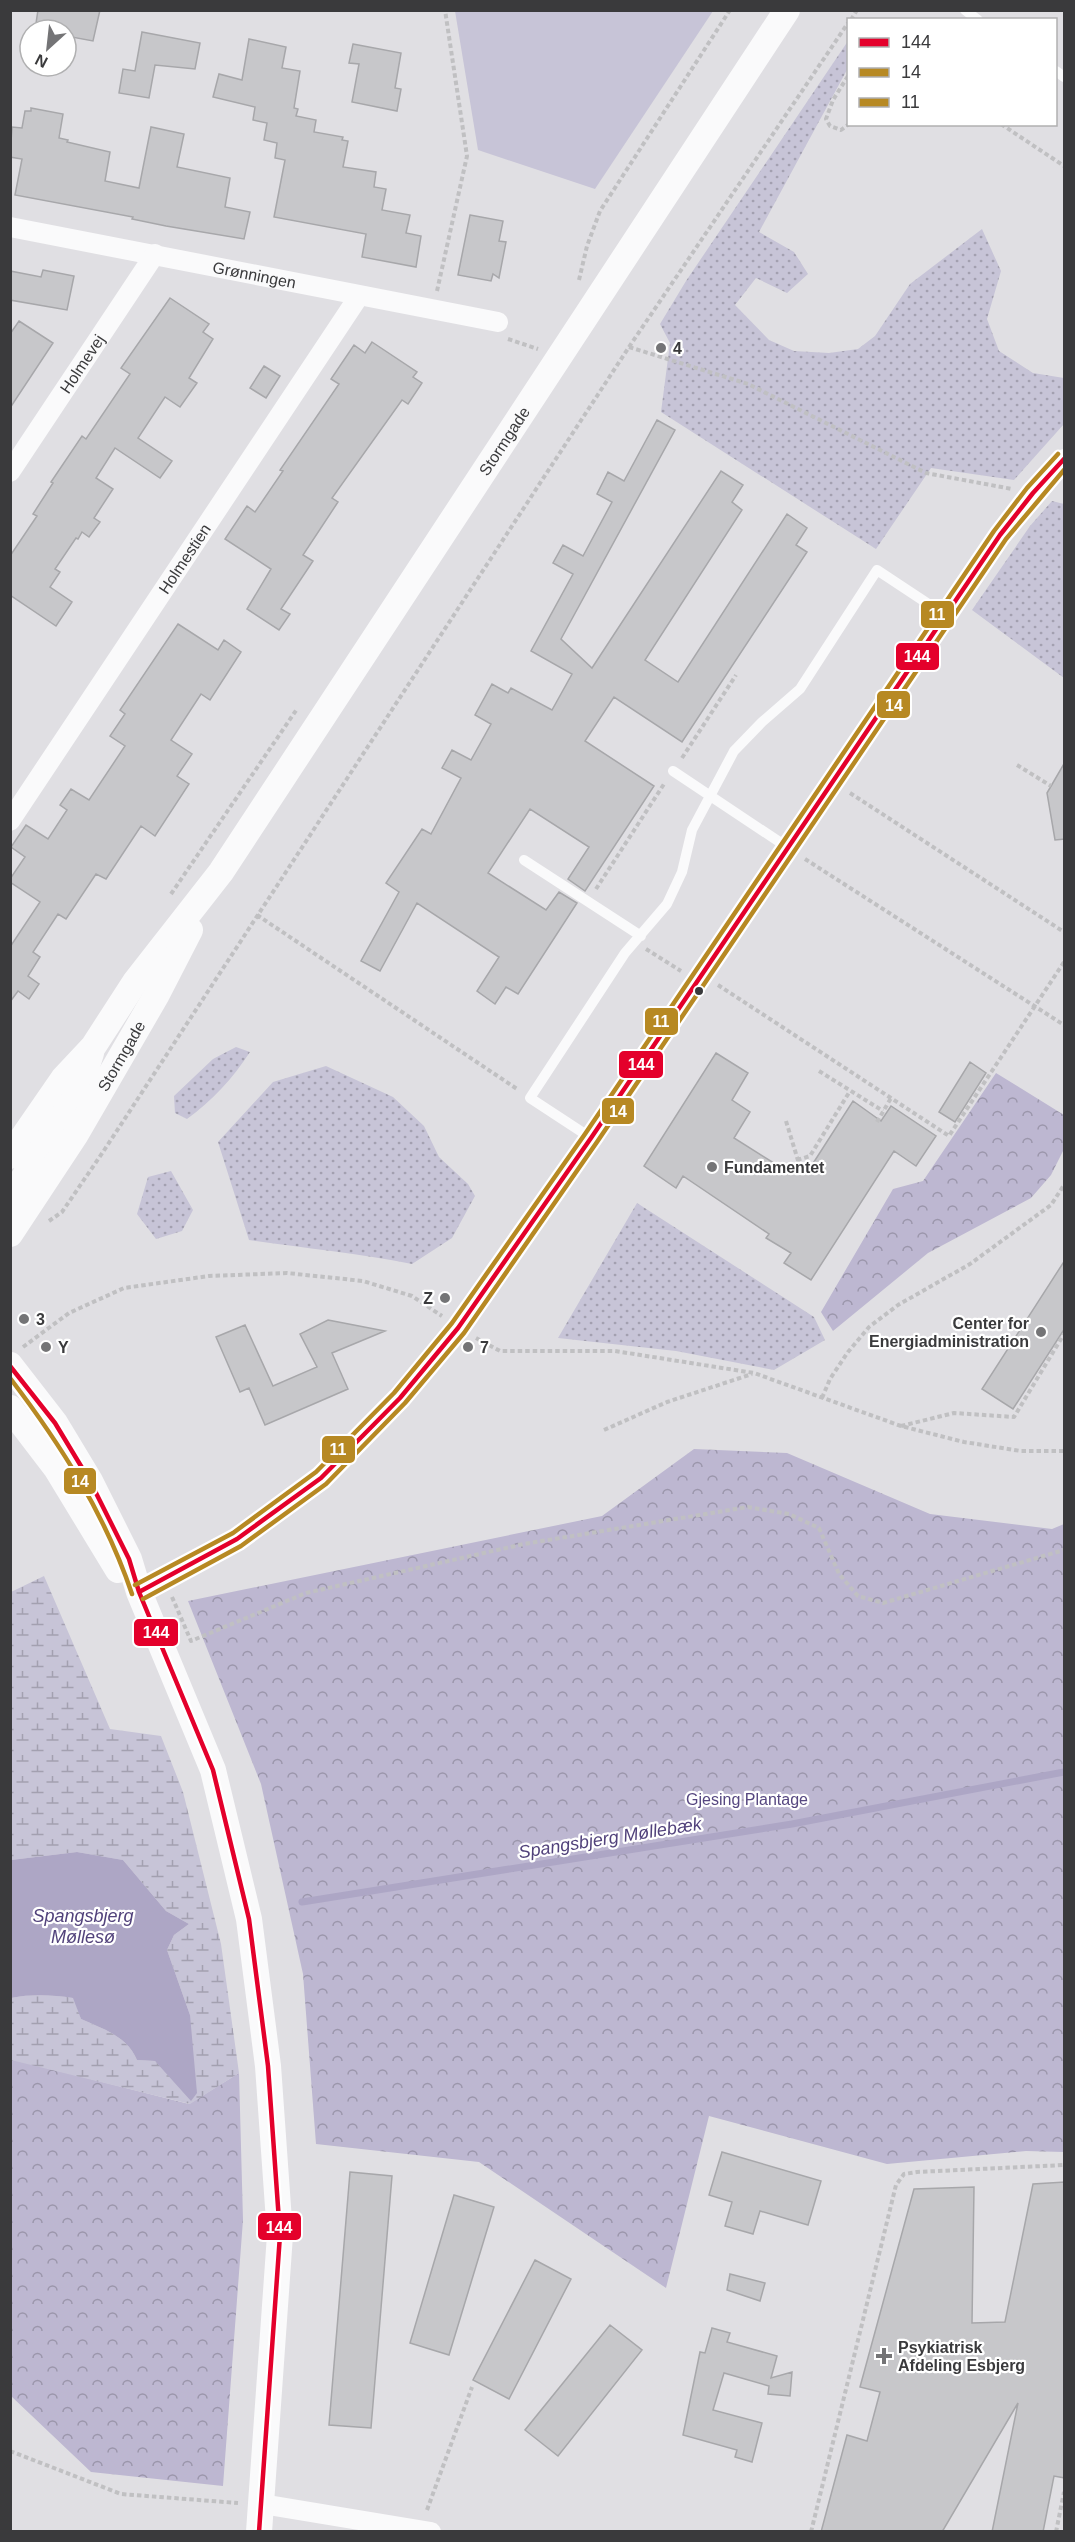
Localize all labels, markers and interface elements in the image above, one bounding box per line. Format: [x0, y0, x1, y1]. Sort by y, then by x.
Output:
north arrow [18, 18, 78, 78]
legend [847, 18, 1057, 126]
text: 144 [901, 32, 931, 52]
text: N [32, 51, 50, 71]
text: 14 [901, 62, 921, 82]
text: 11 [901, 92, 920, 112]
street label: Grønningen [211, 258, 298, 291]
street label: Holmevej [56, 331, 108, 396]
place label: 4 [673, 340, 682, 357]
marker: 4 [654, 341, 668, 355]
street label: Stormgade [475, 403, 533, 478]
street label: Holmestien [155, 521, 214, 597]
line badge: 11 [920, 600, 955, 629]
text: 11 [929, 606, 946, 623]
line badge: 144 [895, 642, 940, 671]
text: 144 [904, 648, 930, 665]
line badge: 14 [876, 690, 911, 719]
text: 14 [885, 697, 903, 714]
unlabelled marker [693, 985, 705, 997]
line badge: 11 [644, 1007, 679, 1036]
text: 11 [653, 1013, 670, 1030]
street label: Stormgade [94, 1018, 148, 1094]
line badge: 144 [618, 1050, 664, 1079]
text: 144 [628, 1056, 654, 1073]
line badge: 14 [601, 1097, 635, 1125]
text: 14 [609, 1103, 627, 1120]
place label: Fundamentet [724, 1159, 825, 1176]
marker: Fundamentet [705, 1160, 719, 1174]
place label: Z [423, 1290, 433, 1307]
marker: Z [438, 1291, 452, 1305]
place label: 3 [36, 1311, 45, 1328]
marker: 3 [17, 1312, 31, 1326]
place label: Center for Energiadministration [869, 1315, 1029, 1350]
marker: Center for Energiadministration [1034, 1325, 1048, 1339]
place label: Y [58, 1339, 69, 1356]
place label: 7 [480, 1339, 489, 1356]
marker: Y [39, 1340, 53, 1354]
marker: 7 [461, 1340, 475, 1354]
line badge: 11 [321, 1435, 356, 1464]
text: 11 [330, 1441, 347, 1458]
line badge: 14 [63, 1467, 97, 1495]
text: 14 [71, 1473, 89, 1490]
line badge: 144 [133, 1618, 179, 1647]
text: 144 [143, 1624, 169, 1641]
park label: Gjesing Plantage [686, 1791, 808, 1808]
water label: Spangsbjerg Møllebæk [517, 1813, 704, 1862]
water label: Spangsbjerg Møllesø [32, 1906, 134, 1947]
line badge: 144 [257, 2212, 302, 2241]
text: 144 [266, 2219, 292, 2236]
place label: Psykiatrisk Afdeling Esbjerg [898, 2339, 1025, 2374]
marker: Psykiatrisk Afdeling Esbjerg [875, 2347, 893, 2365]

